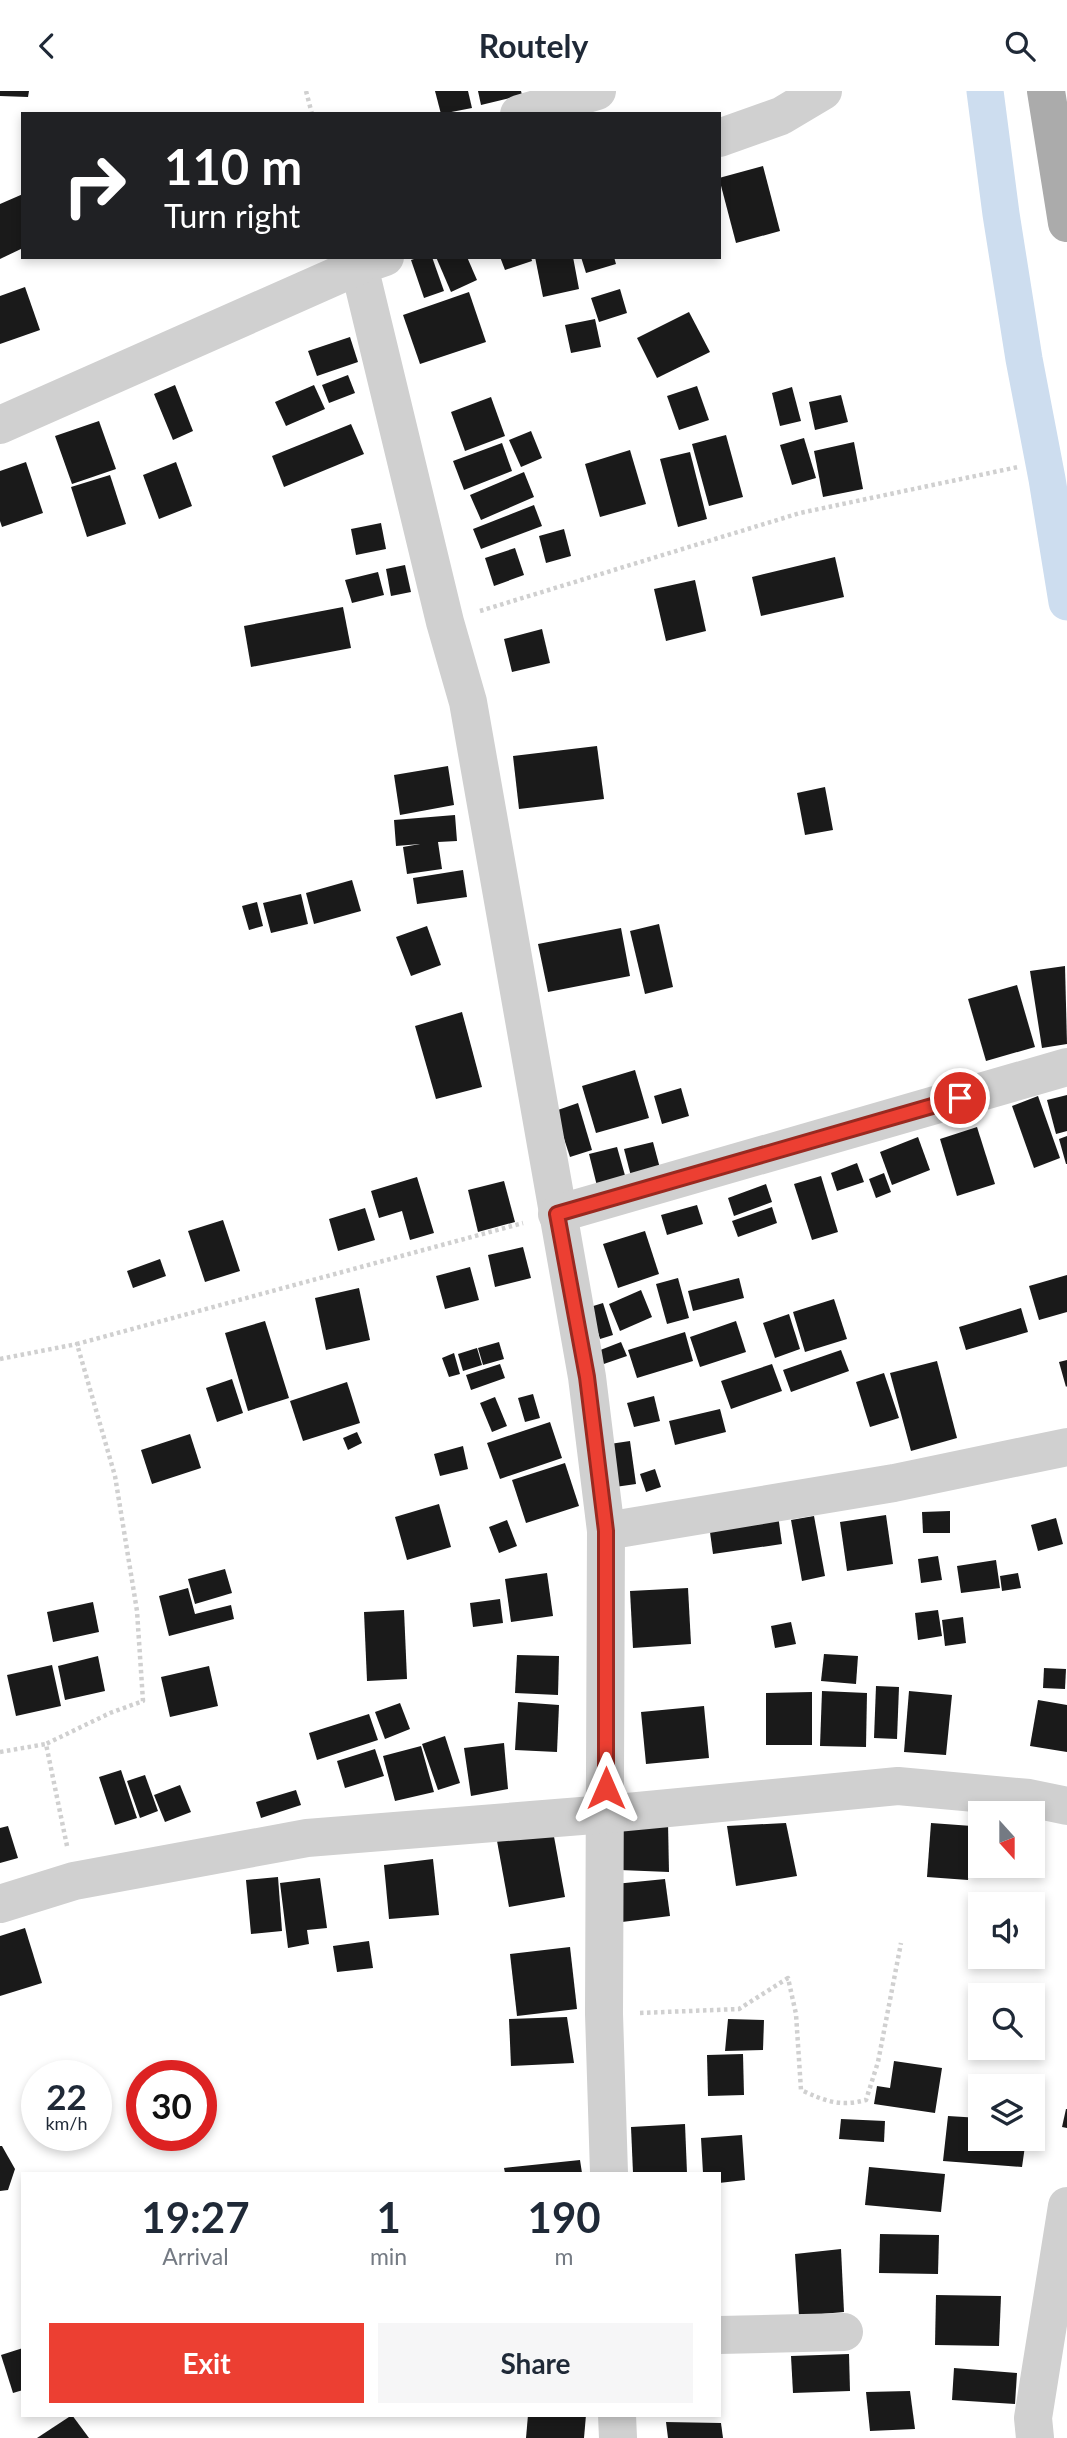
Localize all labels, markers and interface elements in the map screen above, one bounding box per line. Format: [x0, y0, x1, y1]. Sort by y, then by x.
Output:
text: Routely [479, 26, 588, 65]
icon: back [28, 27, 66, 65]
icon: search [1001, 27, 1039, 65]
text: 110 m [164, 137, 302, 195]
icon: right [49, 140, 140, 231]
text: Turn right [164, 196, 300, 235]
pin [930, 1068, 990, 1128]
icon: arrive [941, 1079, 979, 1117]
position arrow [569, 1751, 643, 1825]
north arrow [968, 1801, 1045, 1878]
map controls [968, 1801, 1045, 2151]
button: sound [968, 1892, 1045, 1969]
button: search [968, 1983, 1045, 2060]
speed limit sign: 30 [126, 2060, 217, 2151]
button: layers [968, 2074, 1045, 2151]
text: 22 [46, 2075, 87, 2117]
text: km/h [45, 2112, 88, 2134]
text: 19:27 [141, 2192, 250, 2242]
text: 1 [376, 2192, 401, 2242]
text: 190 [528, 2192, 601, 2242]
text: Arrival [162, 2242, 229, 2270]
text: min [370, 2242, 407, 2270]
text: m [555, 2242, 574, 2270]
button: Exit [49, 2323, 364, 2403]
button: Share [378, 2323, 693, 2403]

